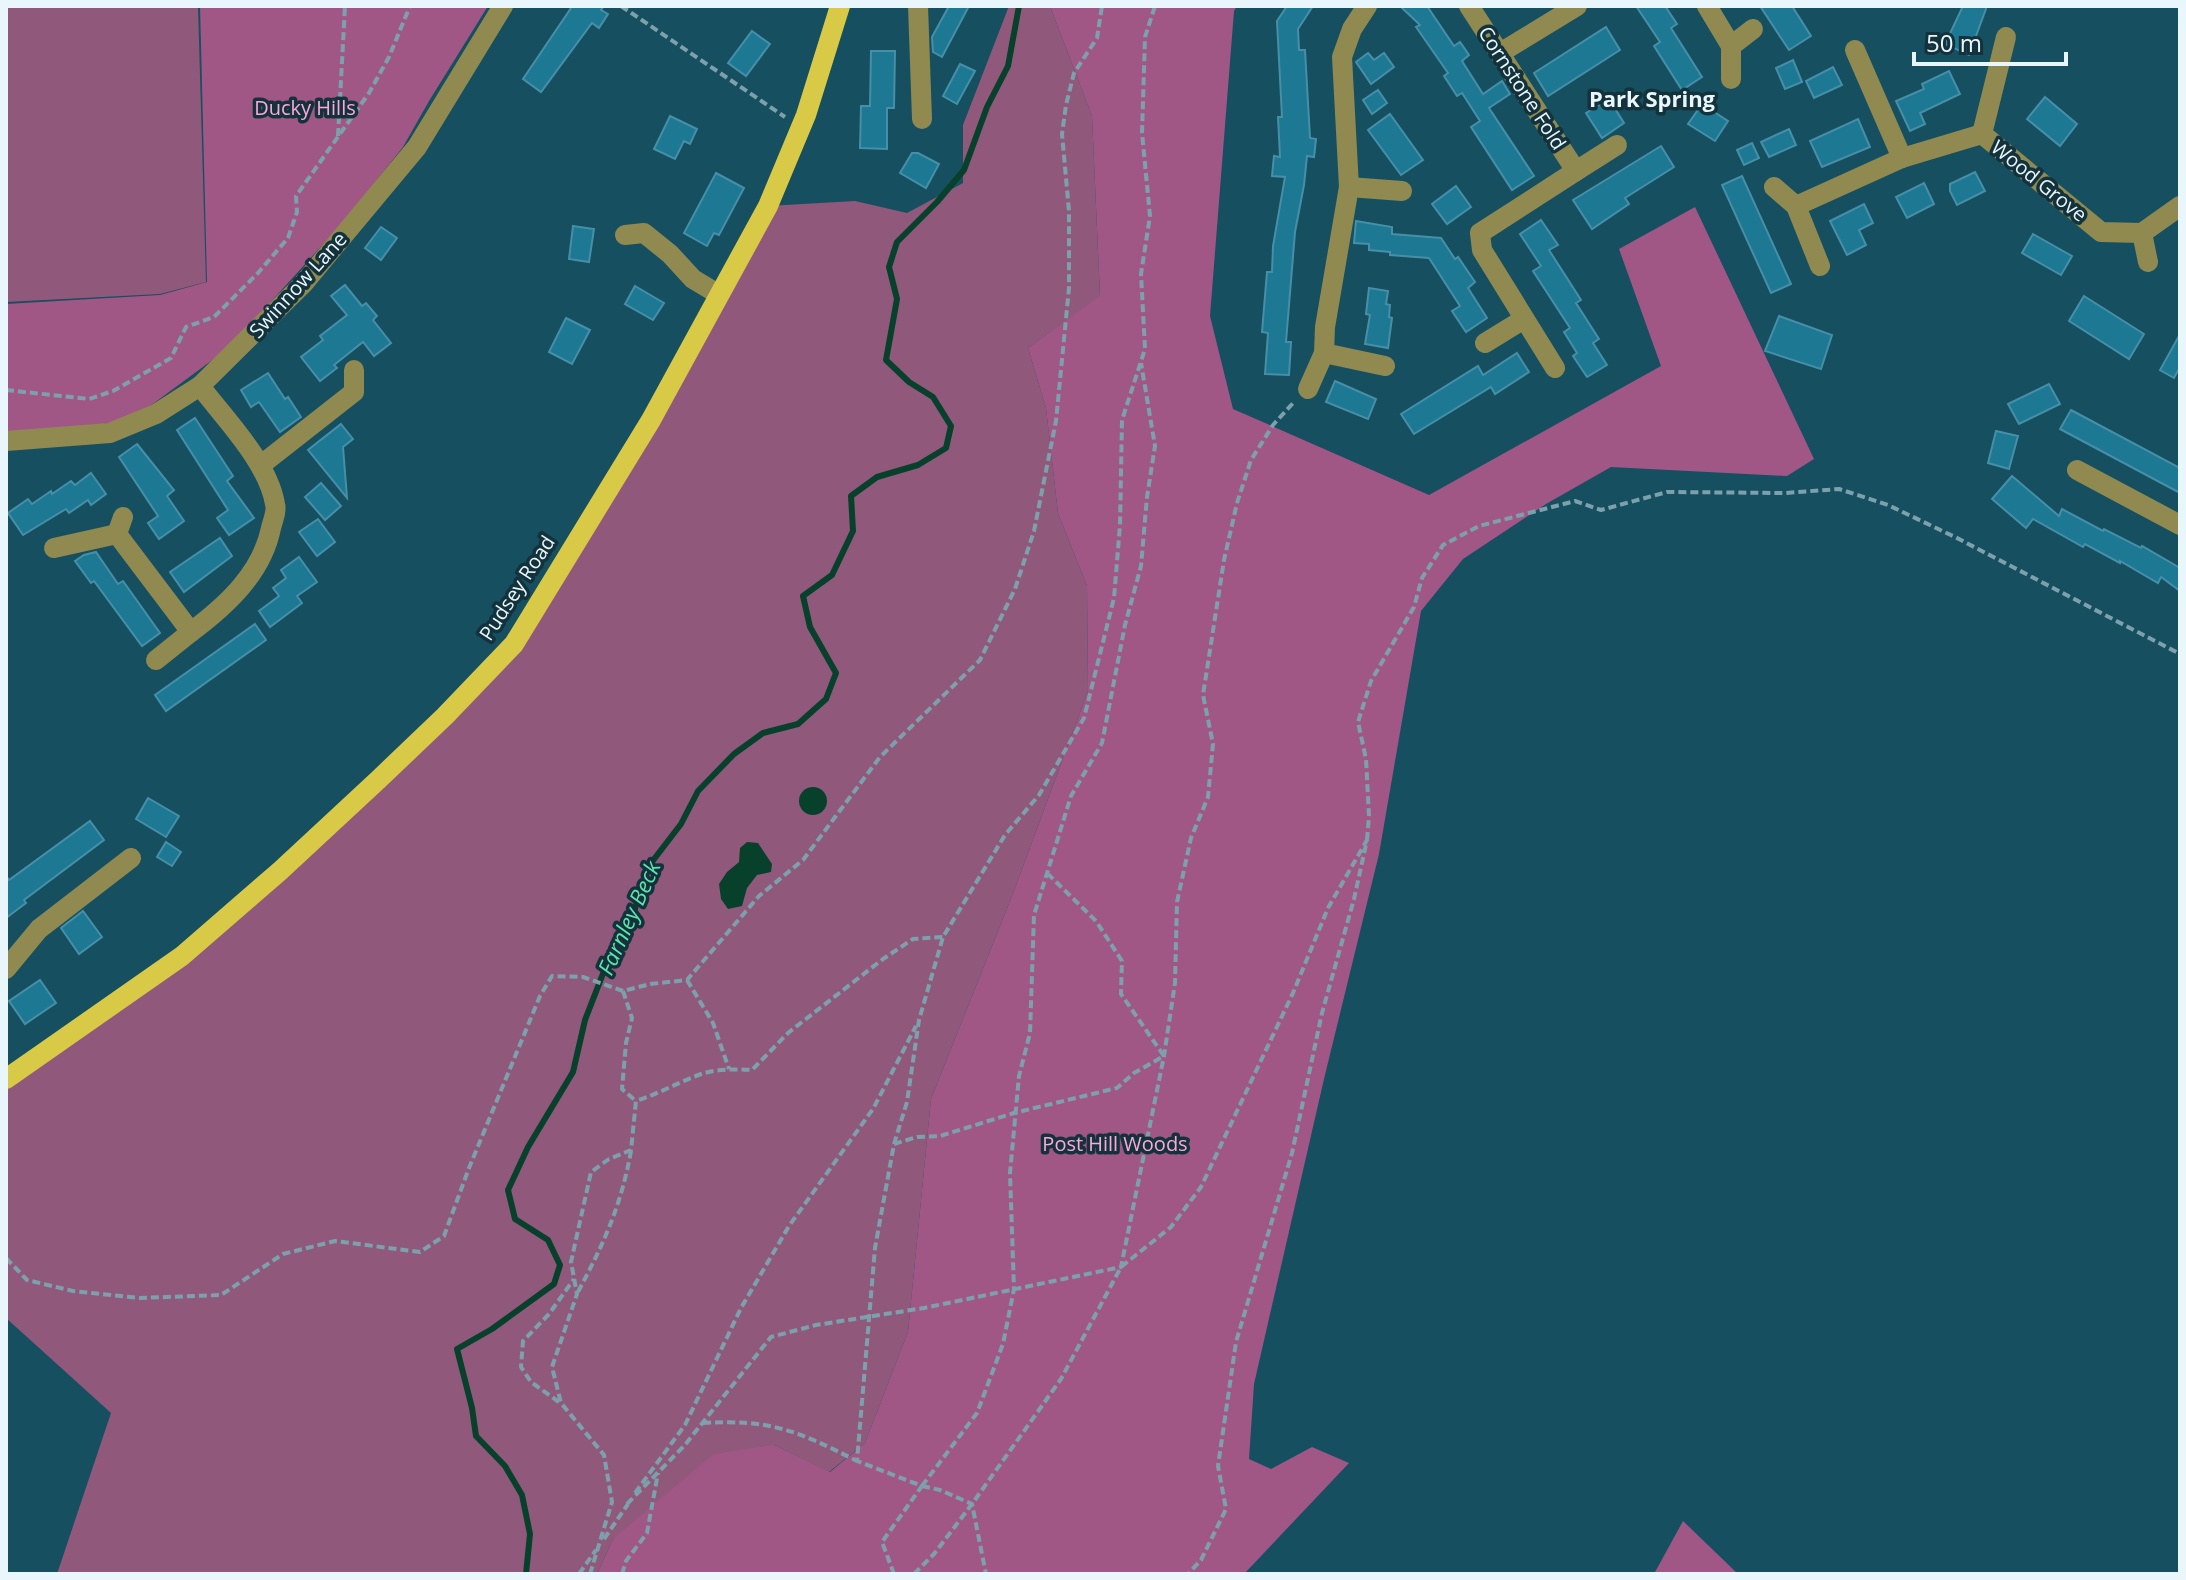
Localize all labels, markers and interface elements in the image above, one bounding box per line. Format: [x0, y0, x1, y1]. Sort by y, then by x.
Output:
scale bar [1914, 16, 2066, 66]
street label: Cornstone Fold [1472, 21, 1572, 155]
text: 50 m [1926, 26, 1982, 59]
district label: Park Spring [1589, 83, 1716, 113]
park label: Ducky Hills [254, 94, 356, 121]
street label: Wood Grove [1986, 134, 2093, 228]
street label: Swinnow Lane [243, 226, 352, 343]
street label: Pudsey Road [473, 530, 561, 645]
water label: Farnley Beck [590, 855, 667, 979]
park label: Post Hill Woods [1042, 1130, 1188, 1157]

